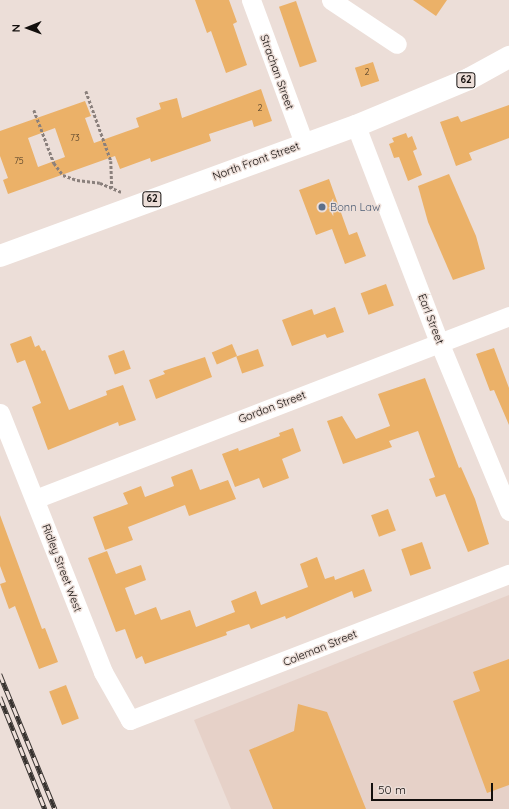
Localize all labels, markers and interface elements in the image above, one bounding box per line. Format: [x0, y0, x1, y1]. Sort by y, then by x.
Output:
north arrow [8, 8, 48, 48]
text: N [9, 24, 23, 32]
street label: Strachan Street [257, 33, 297, 111]
house number: 2 [365, 67, 369, 77]
road number: 62 [456, 72, 476, 88]
house number: 2 [258, 103, 262, 113]
house number: 73 [70, 133, 80, 143]
street label: North Front Street [211, 139, 301, 183]
house number: 75 [14, 156, 24, 166]
road number: 62 [142, 191, 162, 207]
place label: Bonn Law [330, 200, 380, 214]
marker: Bonn Law [317, 202, 327, 212]
street label: Earl Street [415, 292, 447, 346]
street label: Gordon Street [236, 388, 308, 426]
street label: Ridley Street West [39, 522, 85, 614]
street label: Coleman Street [281, 627, 359, 669]
scale bar [373, 775, 495, 801]
text: 50 m [378, 782, 406, 797]

